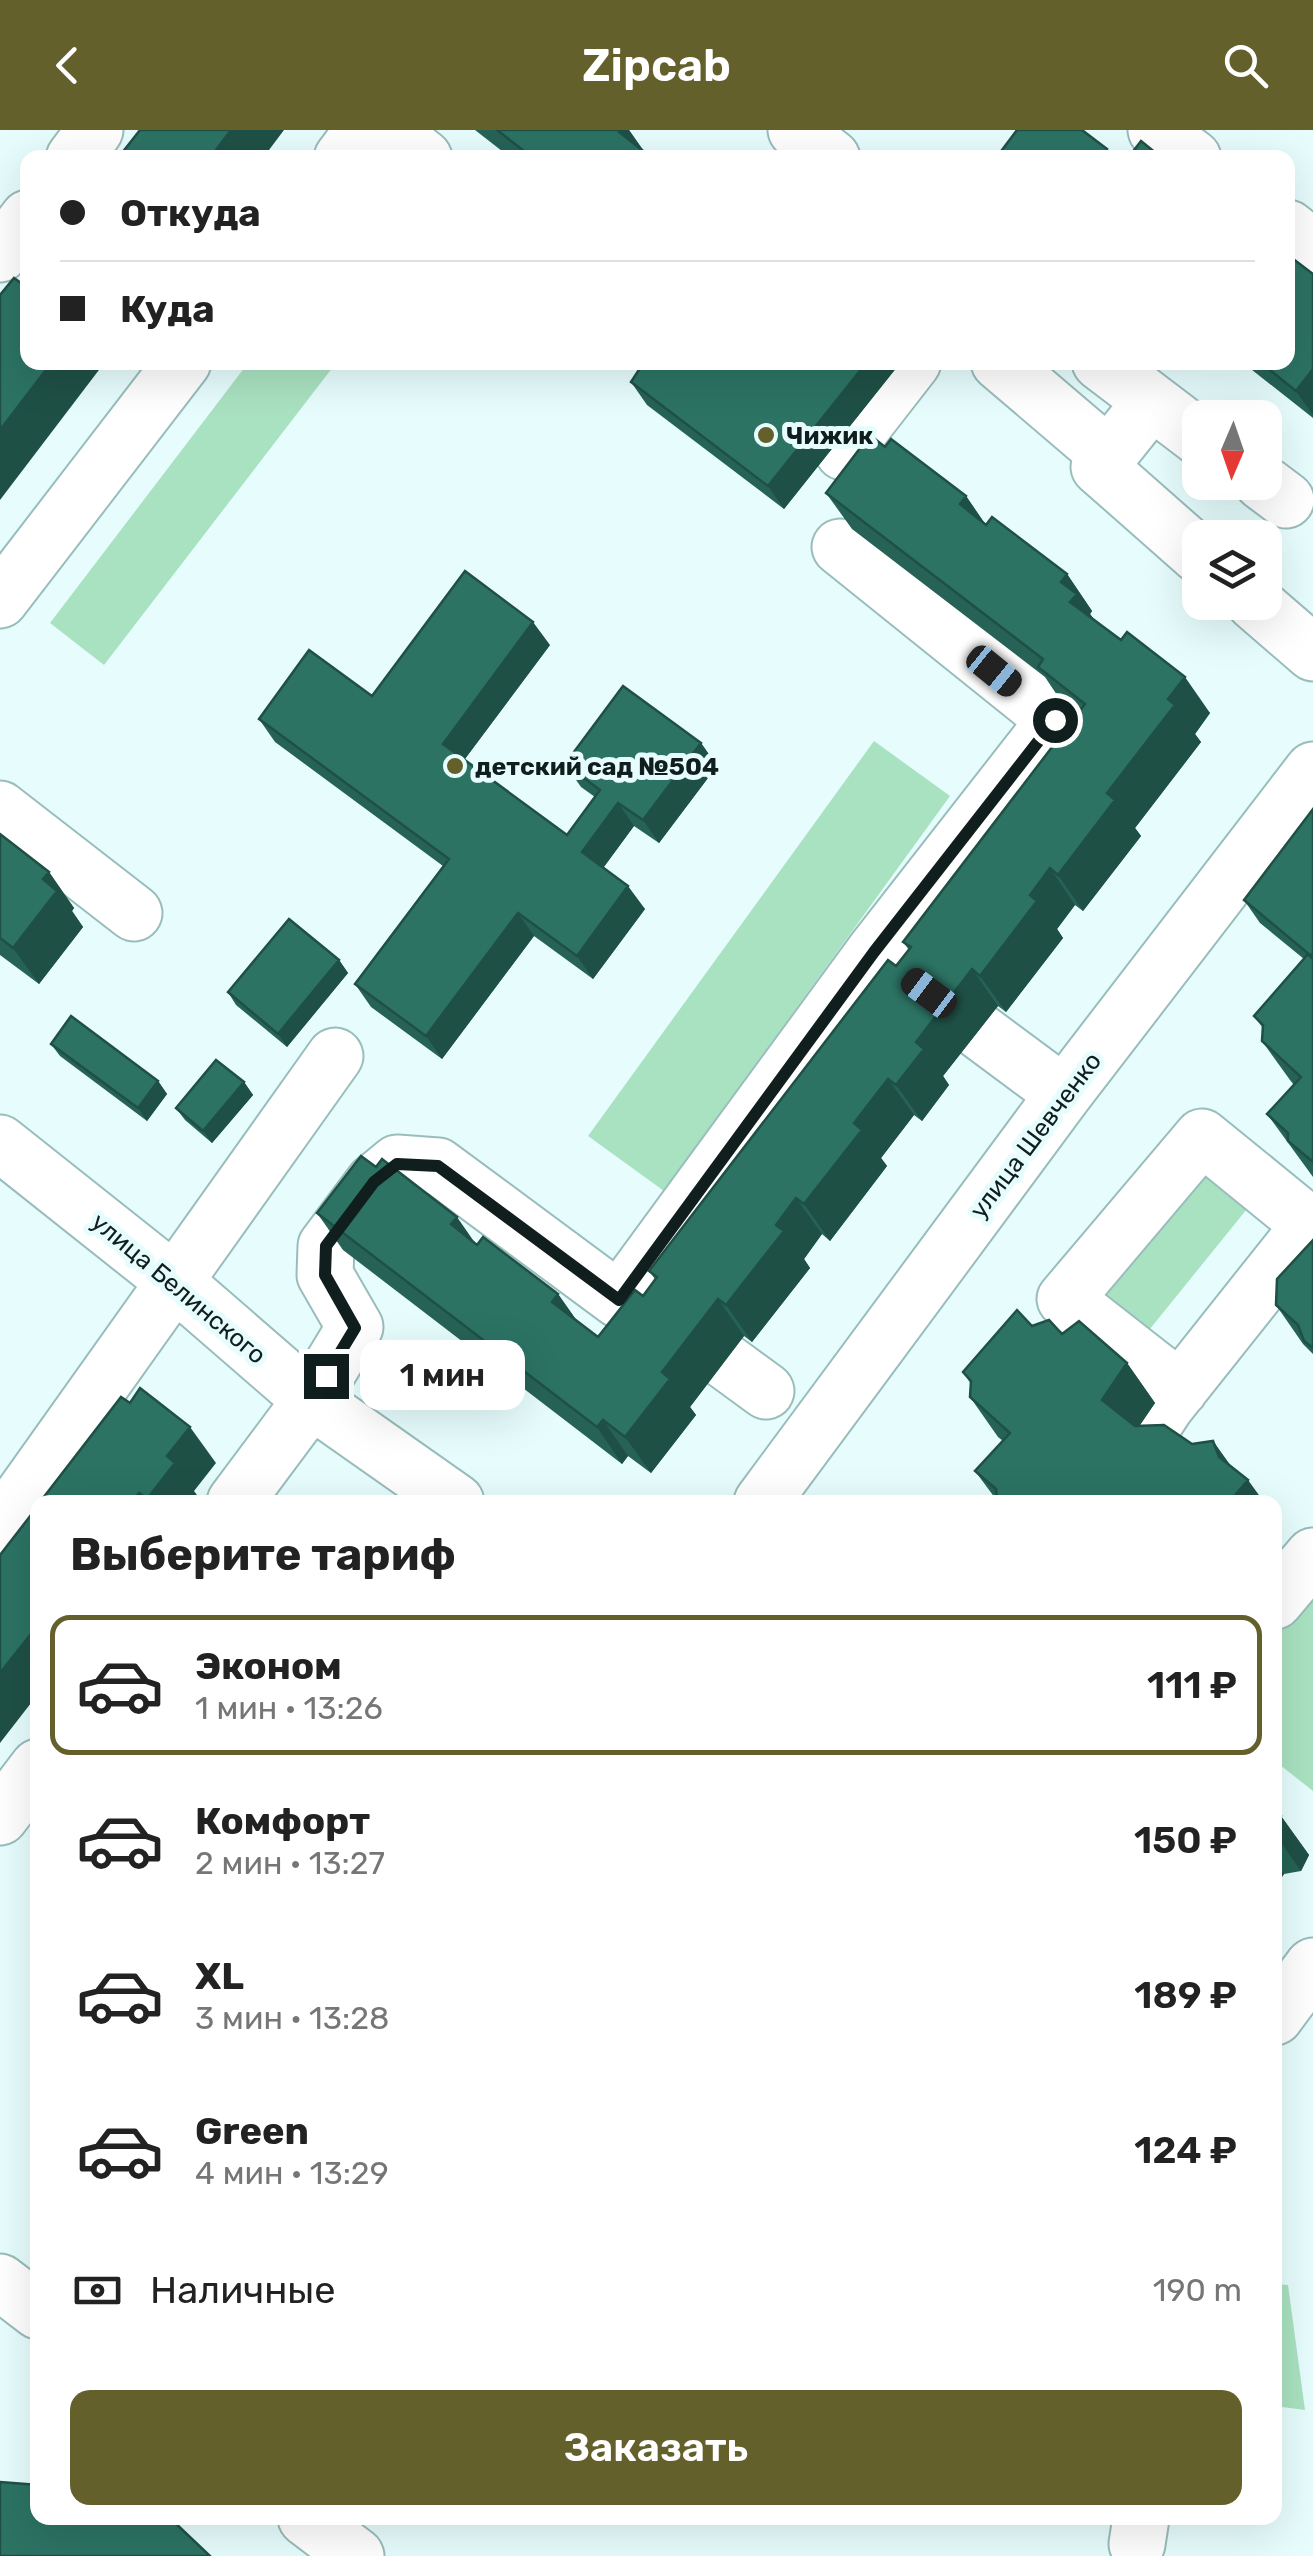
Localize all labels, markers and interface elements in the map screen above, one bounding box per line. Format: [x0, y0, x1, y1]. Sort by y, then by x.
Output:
icon: back [40, 38, 95, 93]
icon: search [1218, 38, 1273, 93]
text: Zipcab [582, 39, 731, 92]
text: Откуда [120, 190, 261, 236]
text: Куда [120, 286, 215, 332]
north arrow [1182, 400, 1282, 500]
map controls [1182, 400, 1282, 620]
place label: Чижик [786, 421, 873, 450]
marker: Чижик [755, 424, 777, 446]
button: layers [1182, 520, 1282, 620]
car [961, 640, 1027, 702]
route start [1033, 698, 1078, 743]
place label: детский сад №504 [475, 752, 719, 781]
marker: детский сад №504 [444, 755, 466, 777]
car [896, 963, 962, 1023]
street label: улица Шевченко [964, 1047, 1107, 1224]
street label: улица Белинского [86, 1207, 272, 1370]
callout: 1 мин [361, 1341, 526, 1411]
route end [304, 1354, 349, 1399]
text: 1 мин [400, 1356, 485, 1394]
text: Выберите тариф [70, 1528, 456, 1581]
icon: car [75, 1640, 165, 1730]
text: Эконом [195, 1643, 342, 1689]
text: 111 ₽ [1147, 1662, 1237, 1708]
text: 1 мин · 13:26 [195, 1689, 383, 1727]
icon: car [75, 1795, 165, 1885]
text: Комфорт [195, 1798, 370, 1844]
text: 150 ₽ [1134, 1817, 1237, 1863]
text: 2 мин · 13:27 [195, 1844, 385, 1882]
icon: car [75, 1950, 165, 2040]
text: XL [195, 1953, 244, 1999]
text: 189 ₽ [1134, 1972, 1237, 2018]
text: 3 мин · 13:28 [195, 1999, 389, 2037]
icon: car [75, 2105, 165, 2195]
text: Green [195, 2108, 309, 2154]
text: 124 ₽ [1134, 2127, 1237, 2173]
text: 4 мин · 13:29 [195, 2154, 389, 2192]
icon: cash [70, 2263, 125, 2318]
text: Наличные [150, 2267, 336, 2313]
text: 190 m [1153, 2271, 1242, 2309]
button: Заказать [70, 2390, 1242, 2505]

